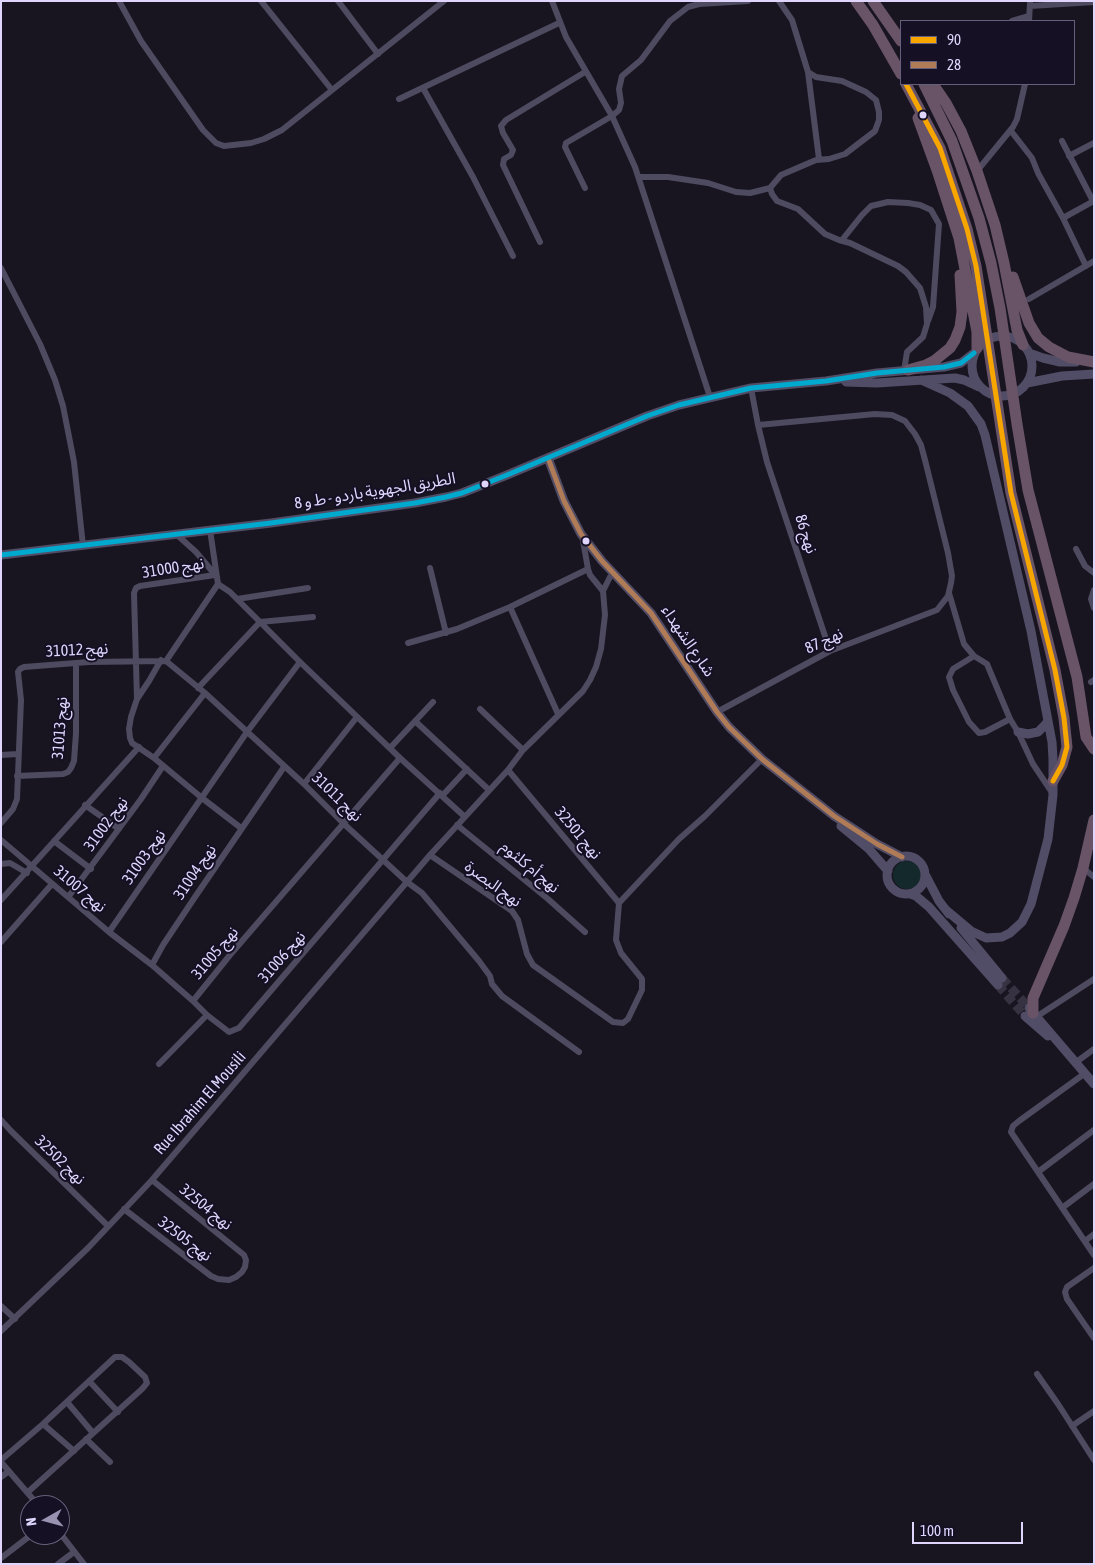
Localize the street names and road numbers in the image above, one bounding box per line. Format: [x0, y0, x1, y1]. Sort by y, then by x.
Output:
street label: الطريق الجهوية باردو - ط و 8 [293, 469, 457, 513]
street label: نهج 86 [791, 512, 821, 556]
street label: نهج 31000 [141, 554, 205, 582]
street label: شارع الشهداء [657, 602, 719, 680]
street label: نهج 87 [802, 624, 846, 658]
street label: نهج 31012 [45, 639, 109, 661]
street label: نهج 31013 [48, 696, 72, 760]
street label: نهج 31011 [308, 768, 366, 826]
street label: نهج 31002 [80, 793, 132, 855]
street label: نهج 32501 [551, 803, 605, 863]
street label: نهج 31003 [118, 826, 170, 888]
street label: نهج أم كلثوم [497, 837, 563, 897]
street label: نهج 31004 [170, 841, 220, 903]
street label: نهج البصرة [461, 857, 525, 911]
street label: نهج 31007 [50, 862, 110, 916]
street label: نهج 31005 [188, 923, 242, 983]
street label: نهج 31006 [254, 927, 310, 987]
street label: Rue Ibrahim El Mousili [150, 1048, 250, 1158]
street label: نهج 32502 [31, 1131, 89, 1189]
street label: نهج 32504 [176, 1180, 236, 1234]
street label: نهج 32505 [154, 1212, 216, 1266]

